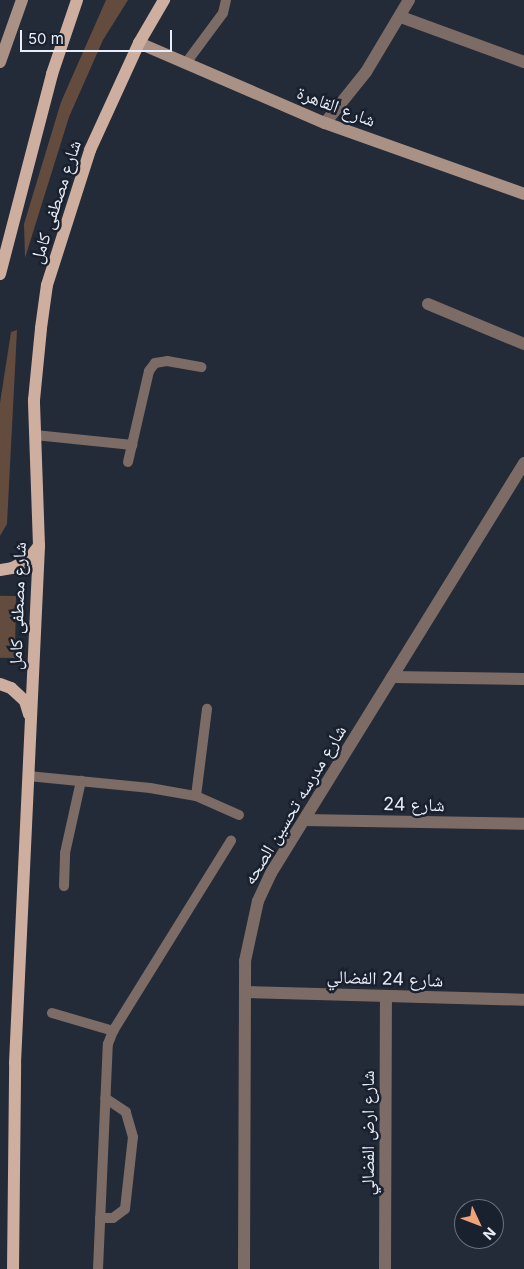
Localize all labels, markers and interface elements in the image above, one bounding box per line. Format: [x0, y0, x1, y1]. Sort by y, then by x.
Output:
scale bar [22, 20, 175, 52]
text: 50 m [28, 29, 64, 48]
street label: شارع القاهرة [294, 82, 378, 132]
street label: شارع مصطفى كامل [26, 138, 86, 266]
street label: شارع مصطفى كامل [5, 542, 31, 670]
street label: شارع مدرسه تحسين الصحه [239, 721, 351, 889]
street label: شارع 24 [383, 794, 445, 816]
street label: شارع 24 الفضالي [326, 966, 444, 992]
street label: شارع ارض الفضالي [357, 1070, 379, 1196]
north arrow [454, 1199, 504, 1249]
text: N [480, 1224, 499, 1244]

